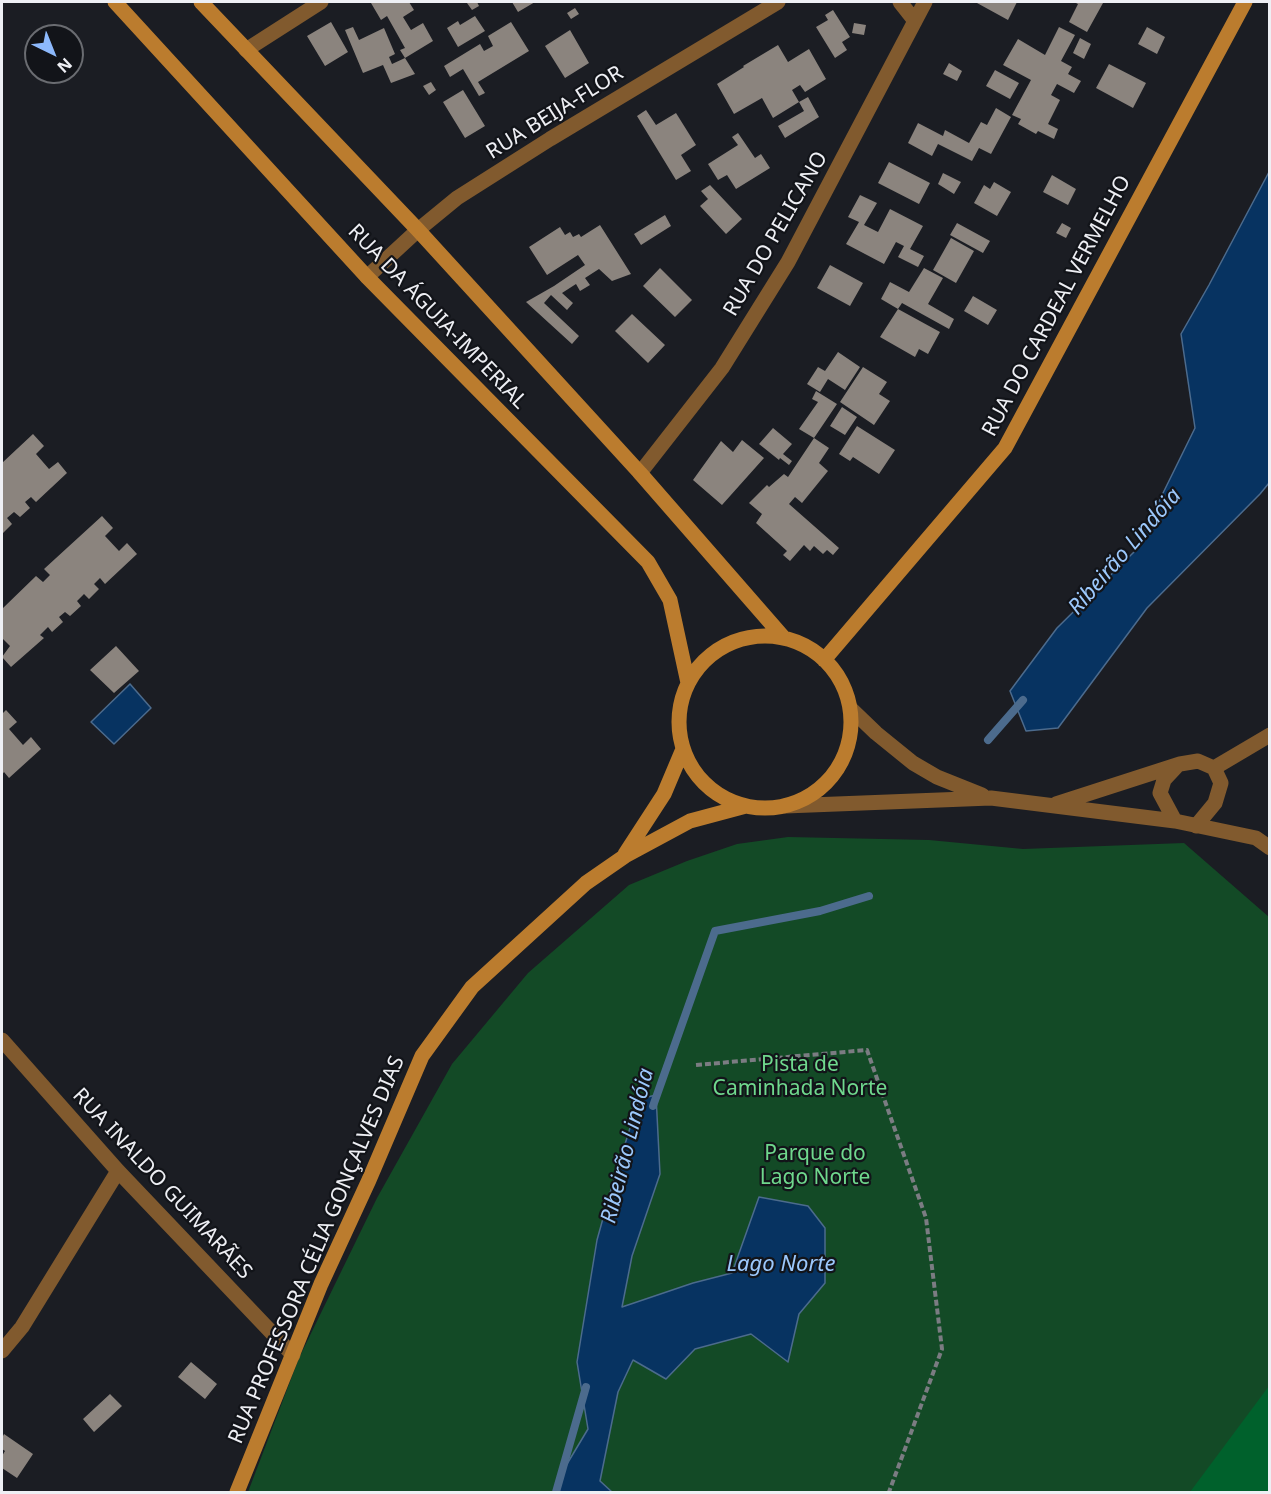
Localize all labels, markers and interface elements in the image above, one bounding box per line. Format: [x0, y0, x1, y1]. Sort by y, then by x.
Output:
north arrow [24, 24, 84, 84]
text: N [53, 53, 77, 78]
street label: RUA BEIJA-FLOR [482, 61, 628, 165]
street label: RUA DO PELICANO [719, 147, 833, 321]
street label: RUA DO CARDEAL VERMELHO [977, 171, 1137, 441]
street label: RUA DA ÁGUIA-IMPERIAL [342, 219, 532, 415]
water label: Ribeirão Lindóia [1063, 483, 1187, 621]
street label: RUA PROFESSORA CÉLIA GONÇALVES DIAS [224, 1052, 410, 1448]
park label: Pista de Caminhada Norte [713, 1052, 887, 1102]
water label: Ribeirão Lindóia [596, 1066, 660, 1226]
street label: RUA INALDO GUIMARÃES [67, 1083, 257, 1285]
park label: Parque do Lago Norte [760, 1141, 870, 1191]
water label: Lago Norte [727, 1252, 835, 1278]

